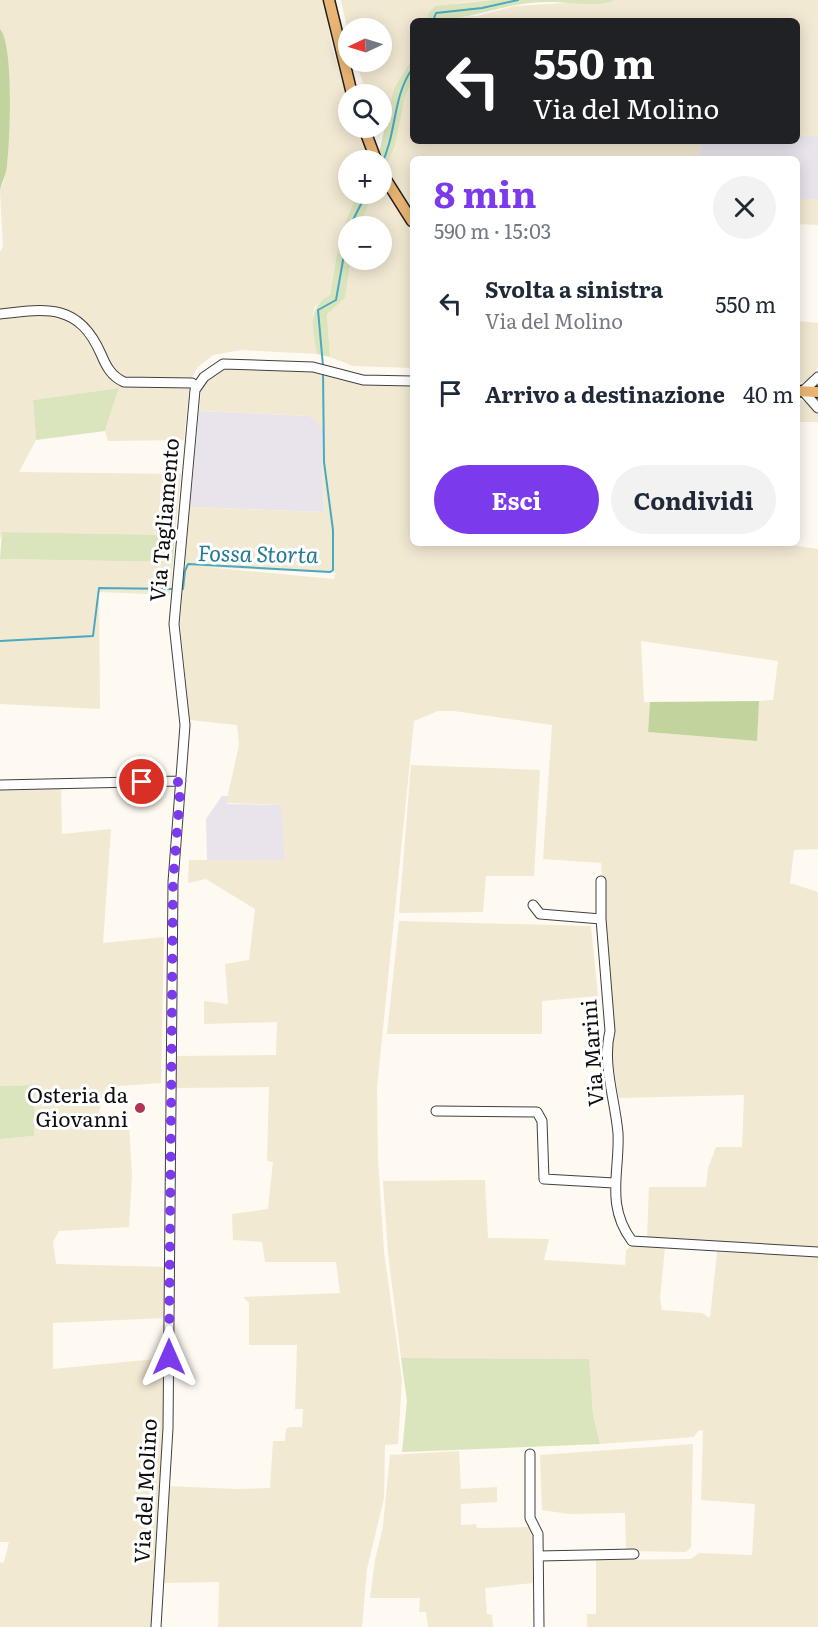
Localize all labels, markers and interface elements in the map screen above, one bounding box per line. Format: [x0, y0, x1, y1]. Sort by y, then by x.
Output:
north arrow [338, 18, 392, 72]
map controls [338, 18, 392, 270]
text: 550 m [533, 30, 655, 92]
icon: left [434, 42, 512, 120]
button: search [338, 84, 392, 138]
text: Via del Molino [533, 87, 719, 127]
button: + [338, 150, 392, 204]
text: 8 min [434, 166, 536, 219]
button: close [713, 176, 776, 239]
text: 590 m · 15:03 [434, 215, 551, 245]
button: − [338, 216, 392, 270]
text: Svolta a sinistra [485, 272, 663, 305]
icon: left [434, 287, 467, 320]
text: 550 m [715, 287, 776, 320]
text: Via del Molino [485, 305, 623, 335]
icon: arrive [434, 377, 467, 410]
text: Arrivo a destinazione [485, 377, 725, 410]
text: 40 m [743, 377, 794, 410]
street label: Via Tagliamento [140, 436, 185, 603]
button: Esci [434, 465, 599, 534]
button: Condividi [611, 465, 776, 534]
water label: Fossa Storta [197, 535, 319, 570]
pin [116, 756, 167, 807]
icon: arrive [125, 765, 158, 798]
street label: Via Marini [571, 999, 610, 1108]
place label: Osteria da Giovanni [27, 1078, 129, 1133]
marker: Osteria da Giovanni [133, 1101, 147, 1115]
position arrow [137, 1325, 201, 1389]
street label: Via del Molino [124, 1418, 163, 1564]

